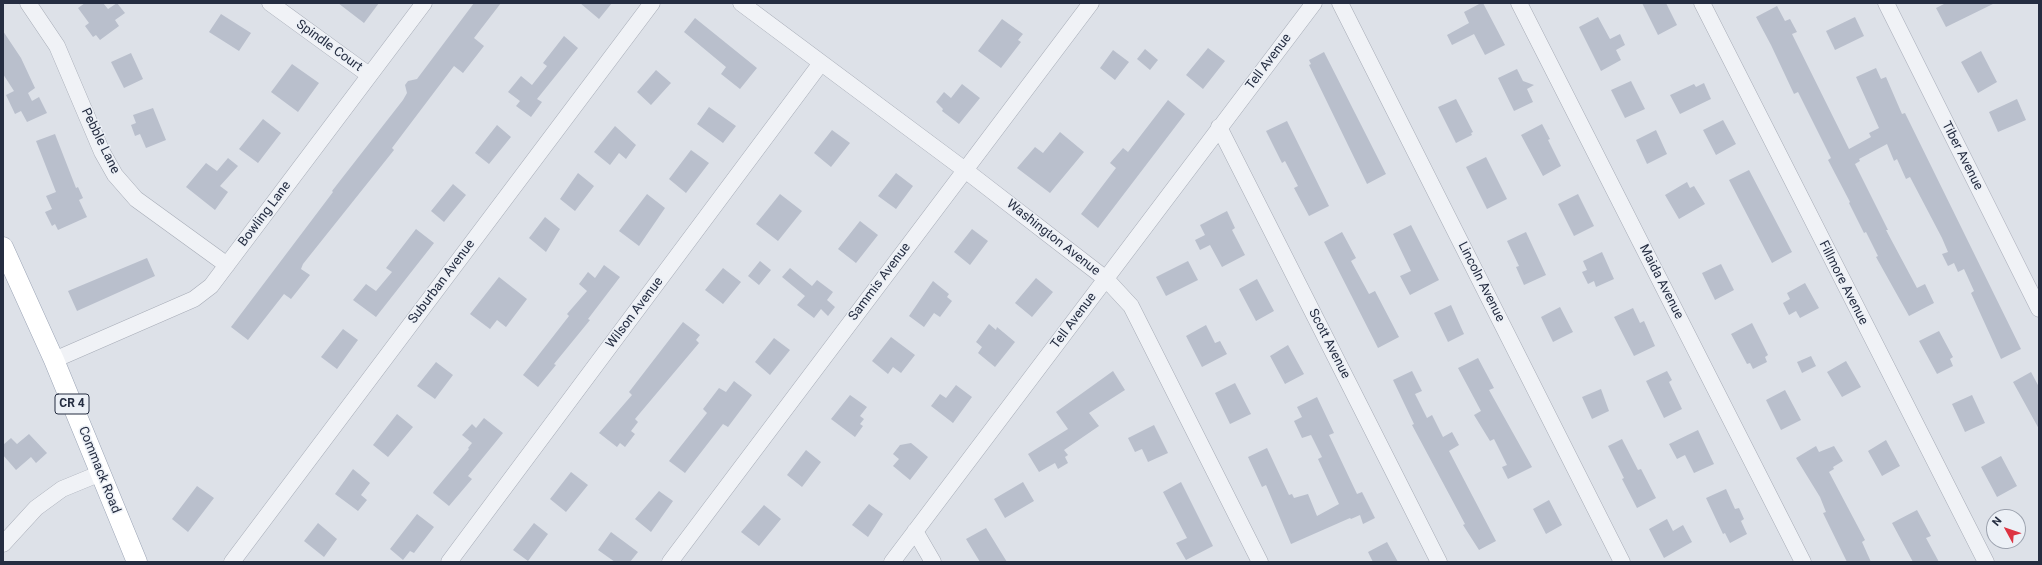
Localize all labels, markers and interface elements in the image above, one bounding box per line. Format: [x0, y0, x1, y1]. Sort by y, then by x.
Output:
street label: Spindle Court [293, 17, 365, 75]
street label: Tell Avenue [1243, 31, 1295, 93]
street label: Pebble Lane [77, 106, 123, 176]
street label: Tiber Avenue [1938, 119, 1986, 193]
street label: Bowling Lane [235, 178, 295, 250]
street label: Washington Avenue [1003, 197, 1103, 279]
street label: Suburban Avenue [405, 237, 479, 327]
street label: Fillmore Avenue [1815, 238, 1871, 328]
street label: Lincoln Avenue [1454, 239, 1508, 325]
street label: Sammis Avenue [846, 240, 914, 324]
street label: Maida Avenue [1636, 242, 1686, 322]
street label: Wilson Avenue [603, 274, 667, 352]
street label: Tell Avenue [1048, 290, 1100, 352]
street label: Scott Avenue [1305, 307, 1353, 381]
road number: CR 4 [55, 394, 89, 414]
street label: Commack Road [74, 424, 124, 516]
north arrow [1986, 509, 2026, 549]
text: N [1990, 514, 2005, 529]

